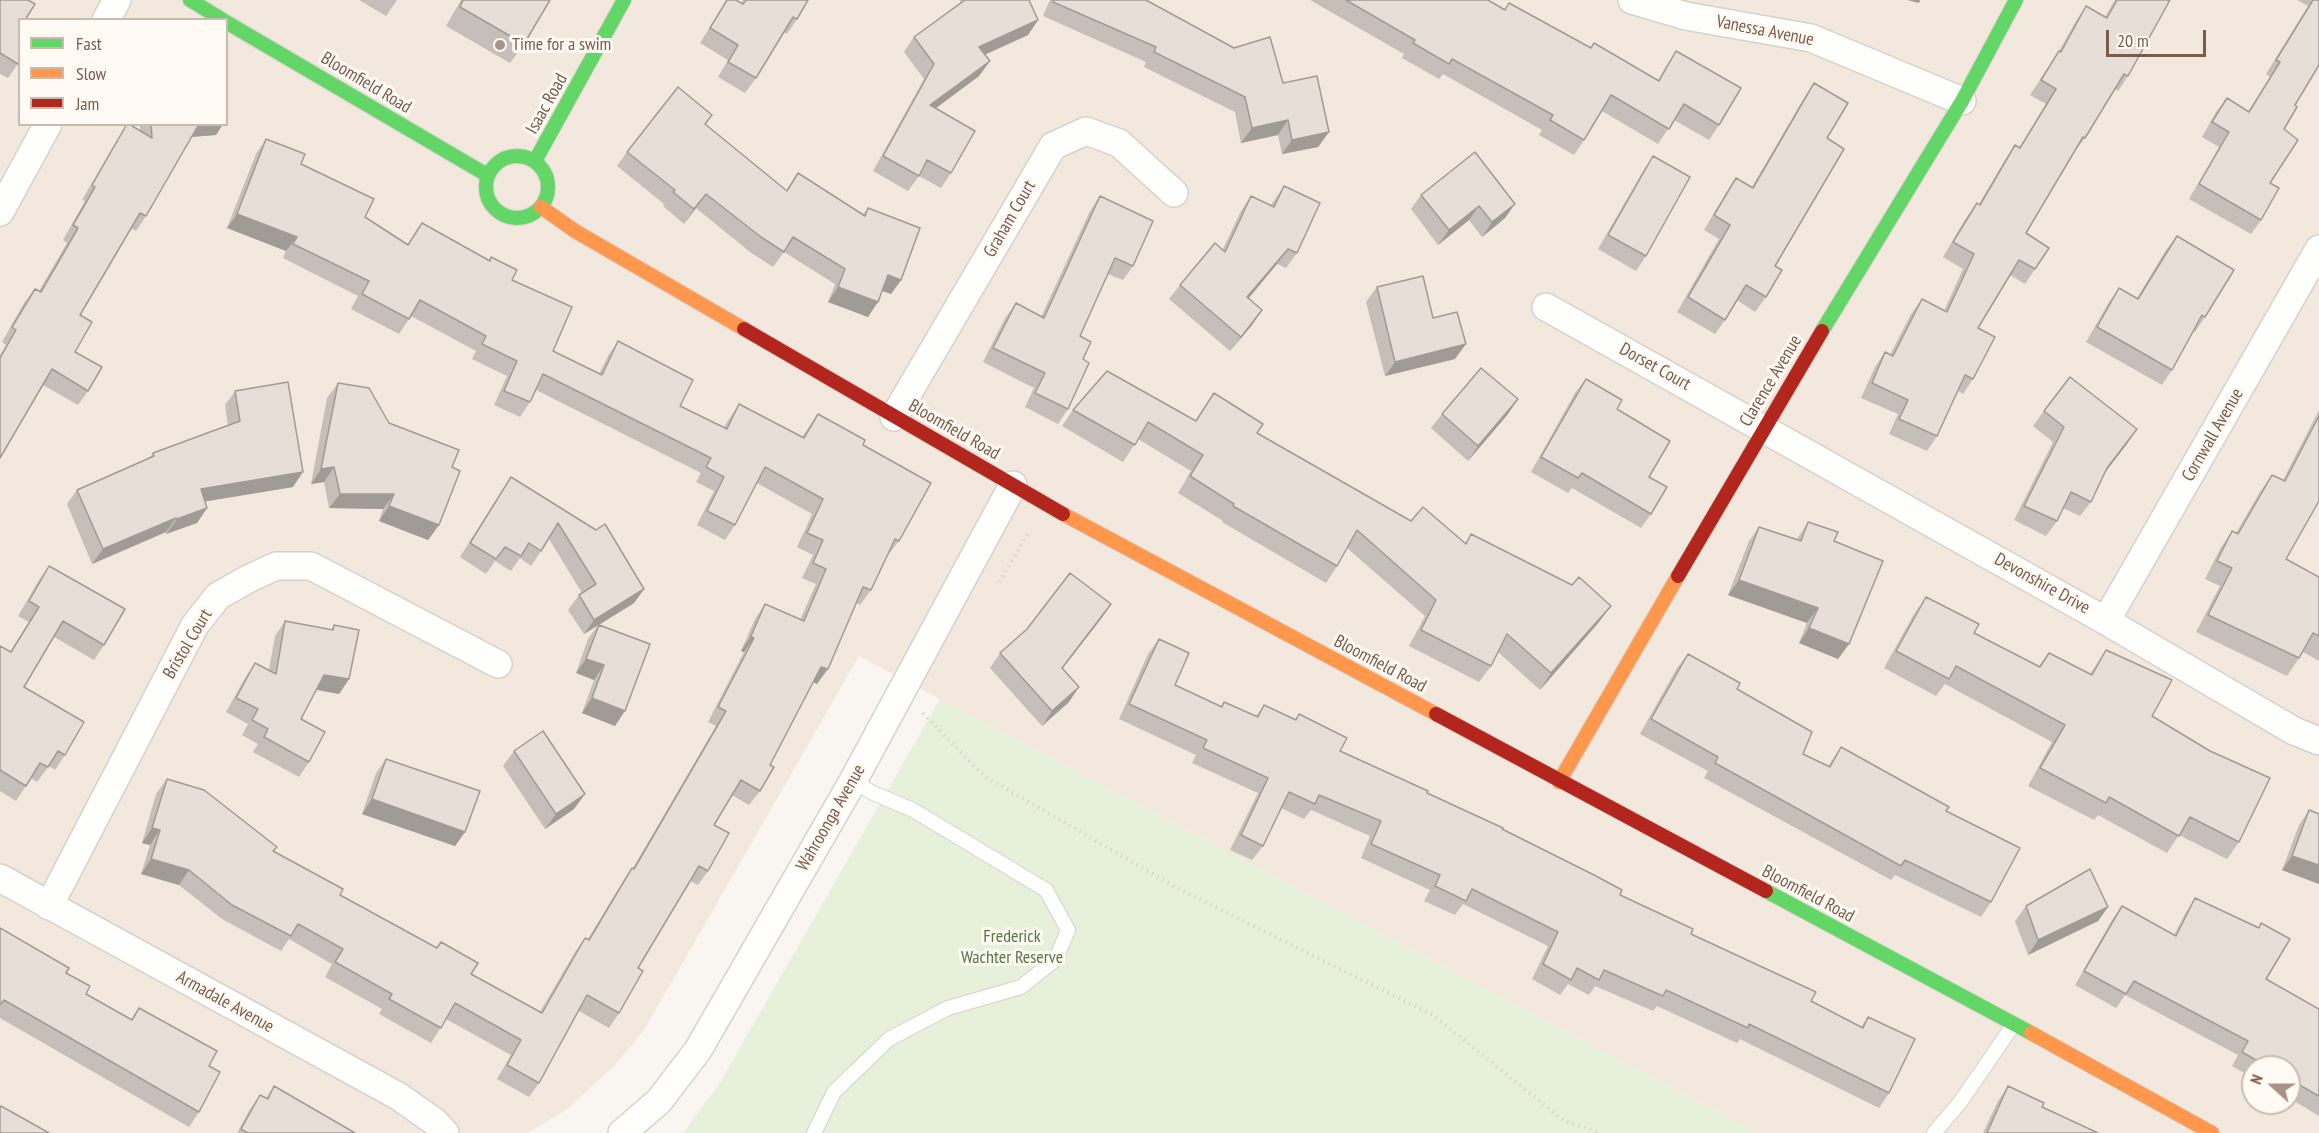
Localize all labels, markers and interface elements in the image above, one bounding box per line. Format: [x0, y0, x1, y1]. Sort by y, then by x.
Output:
street label: Vanessa Avenue [1714, 11, 1816, 51]
legend [18, 18, 228, 126]
scale bar [2109, 18, 2210, 56]
text: 20 m [2117, 29, 2149, 52]
text: Fast [76, 32, 102, 55]
place label: Time for a swim [512, 34, 611, 56]
marker: Time for a swim [493, 38, 507, 52]
street label: Bloomfield Road [317, 48, 415, 118]
text: Slow [76, 62, 106, 85]
street label: Isaac Road [522, 70, 572, 138]
text: Jam [76, 92, 99, 115]
street label: Graham Court [979, 177, 1041, 261]
street label: Clarence Avenue [1735, 331, 1807, 431]
street label: Dorset Court [1616, 339, 1694, 395]
street label: Cornwall Avenue [2178, 385, 2248, 485]
street label: Bloomfield Road [905, 395, 1003, 465]
street label: Devonshire Drive [1990, 549, 2094, 619]
street label: Bristol Court [159, 605, 217, 683]
street label: Bloomfield Road [1330, 631, 1430, 697]
street label: Wahroonga Avenue [792, 761, 870, 875]
street label: Bloomfield Road [1758, 861, 1858, 927]
park label: Frederick Wachter Reserve [961, 926, 1063, 968]
street label: Armadale Avenue [172, 966, 278, 1038]
north arrow [2241, 1055, 2301, 1115]
text: N [2245, 1072, 2267, 1087]

